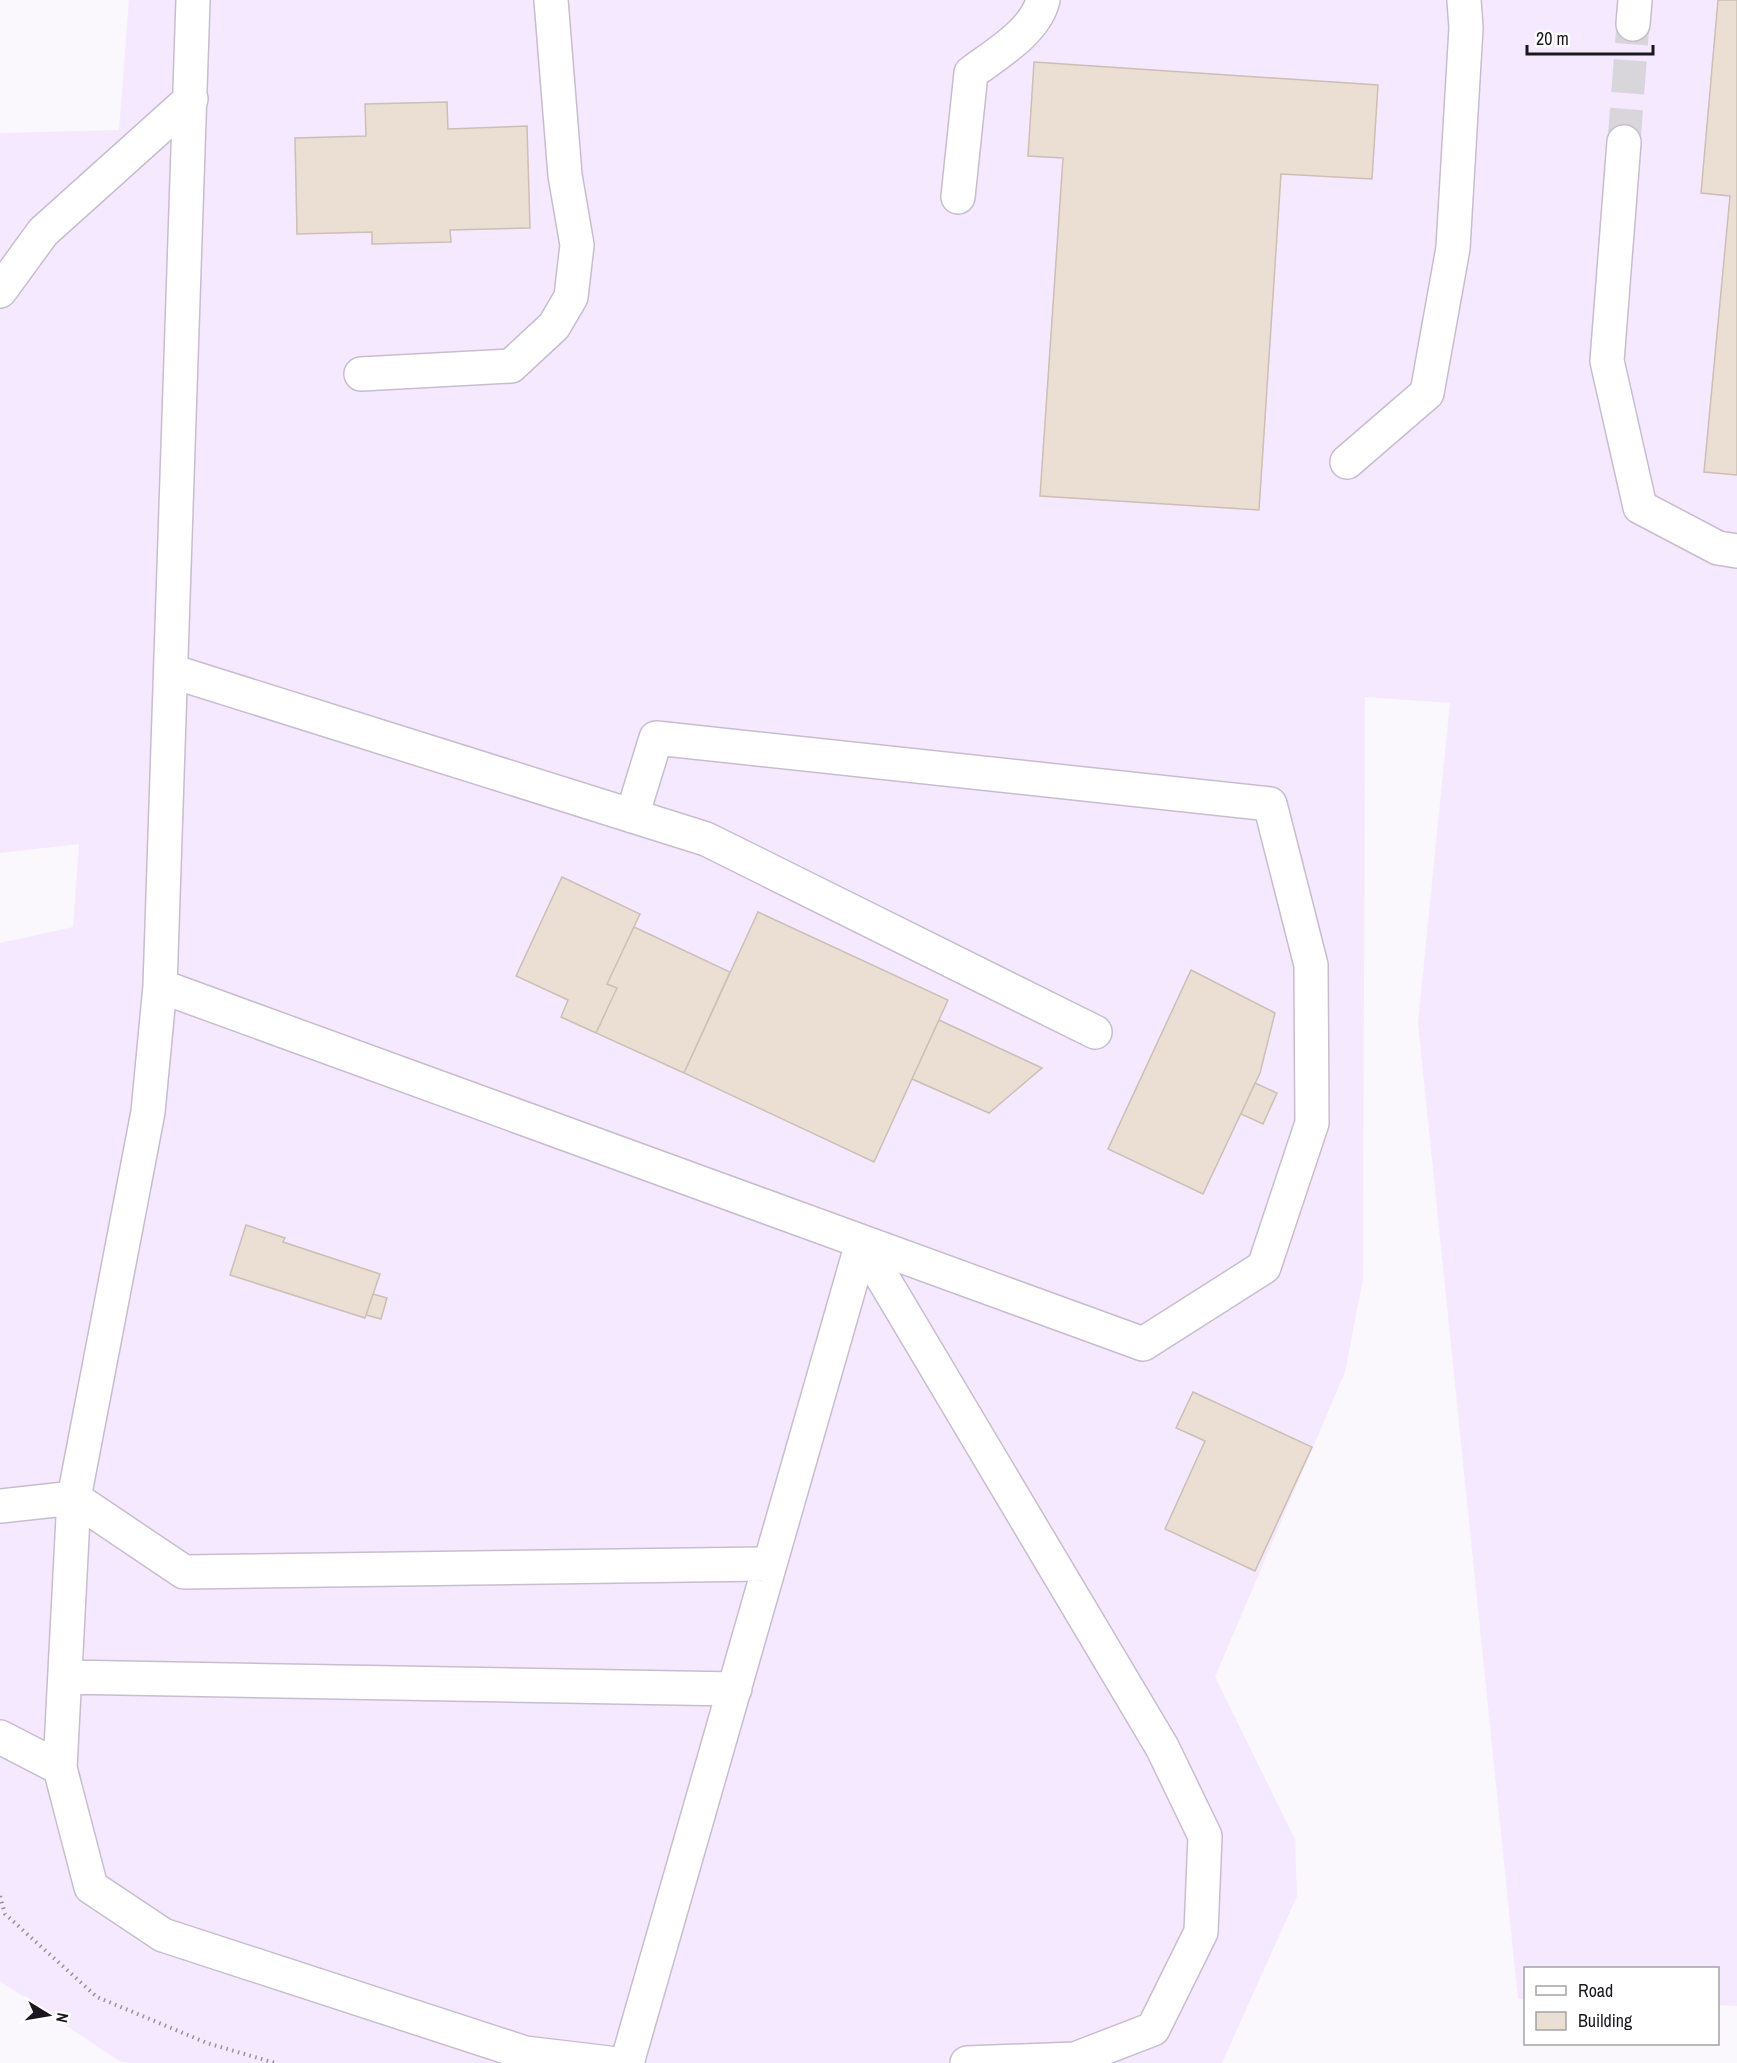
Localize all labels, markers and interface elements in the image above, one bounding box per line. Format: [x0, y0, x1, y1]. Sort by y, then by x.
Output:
scale bar [1527, 18, 1653, 56]
text: 20 m [1536, 26, 1569, 51]
legend [1524, 1967, 1719, 2045]
text: Road [1578, 1978, 1613, 2003]
north arrow [18, 1985, 78, 2045]
text: Building [1578, 2008, 1633, 2033]
text: N [51, 2011, 74, 2025]

